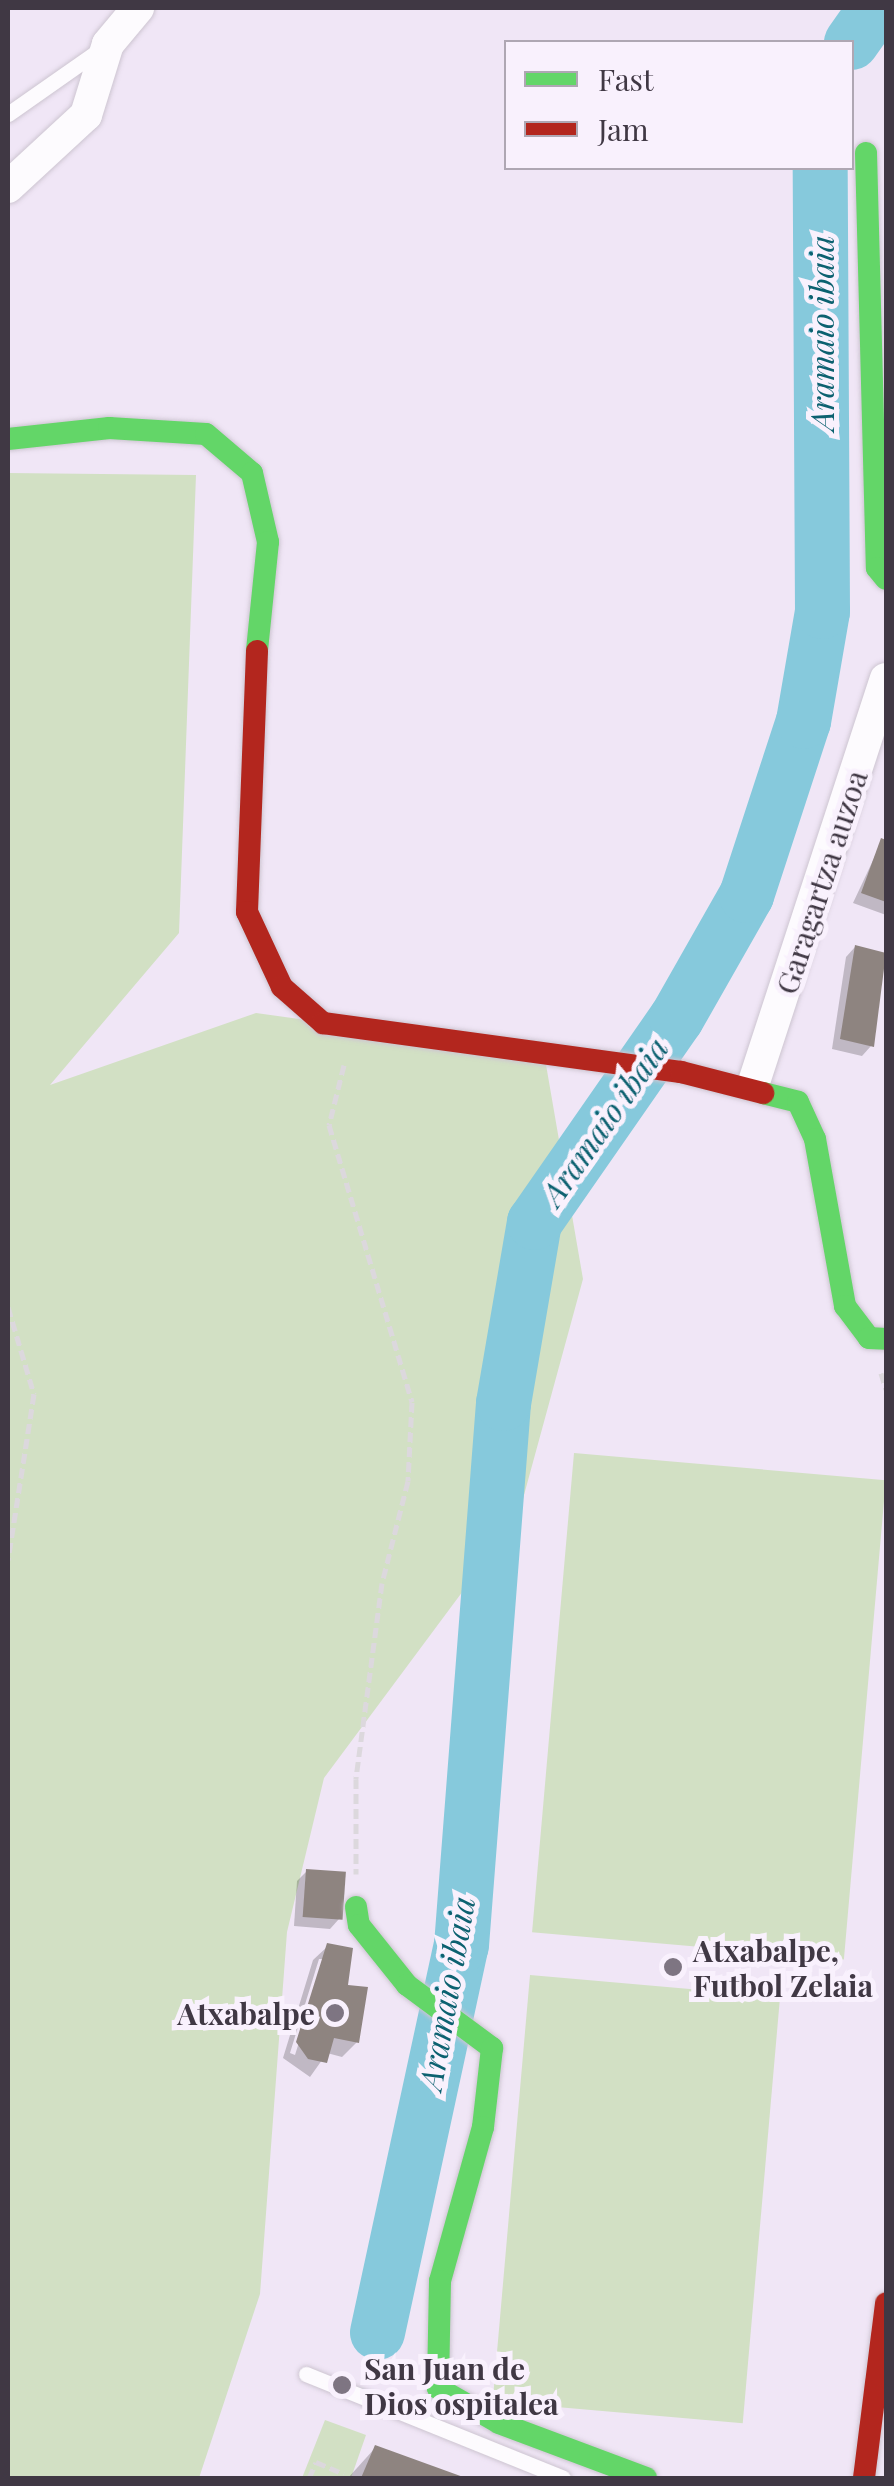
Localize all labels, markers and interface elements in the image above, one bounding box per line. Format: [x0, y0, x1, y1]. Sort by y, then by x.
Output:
legend [504, 40, 854, 170]
text: Fast [598, 59, 654, 99]
text: Jam [598, 109, 649, 149]
water label: Aramaio ibaia [802, 235, 840, 431]
street label: Garagartza auzoa [768, 765, 874, 999]
water label: Aramaio ibaia [532, 1030, 676, 1212]
water label: Aramaio ibaia [410, 1893, 482, 2093]
place label: Atxabalpe, Futbol Zelaia [693, 1932, 873, 2002]
marker: Atxabalpe, Futbol Zelaia [662, 1956, 684, 1978]
place label: Atxabalpe [177, 1995, 315, 2031]
marker: Atxabalpe [324, 2002, 346, 2024]
place label: San Juan de Dios ospitalea [364, 2350, 559, 2420]
marker: San Juan de Dios ospitalea [329, 2372, 355, 2398]

